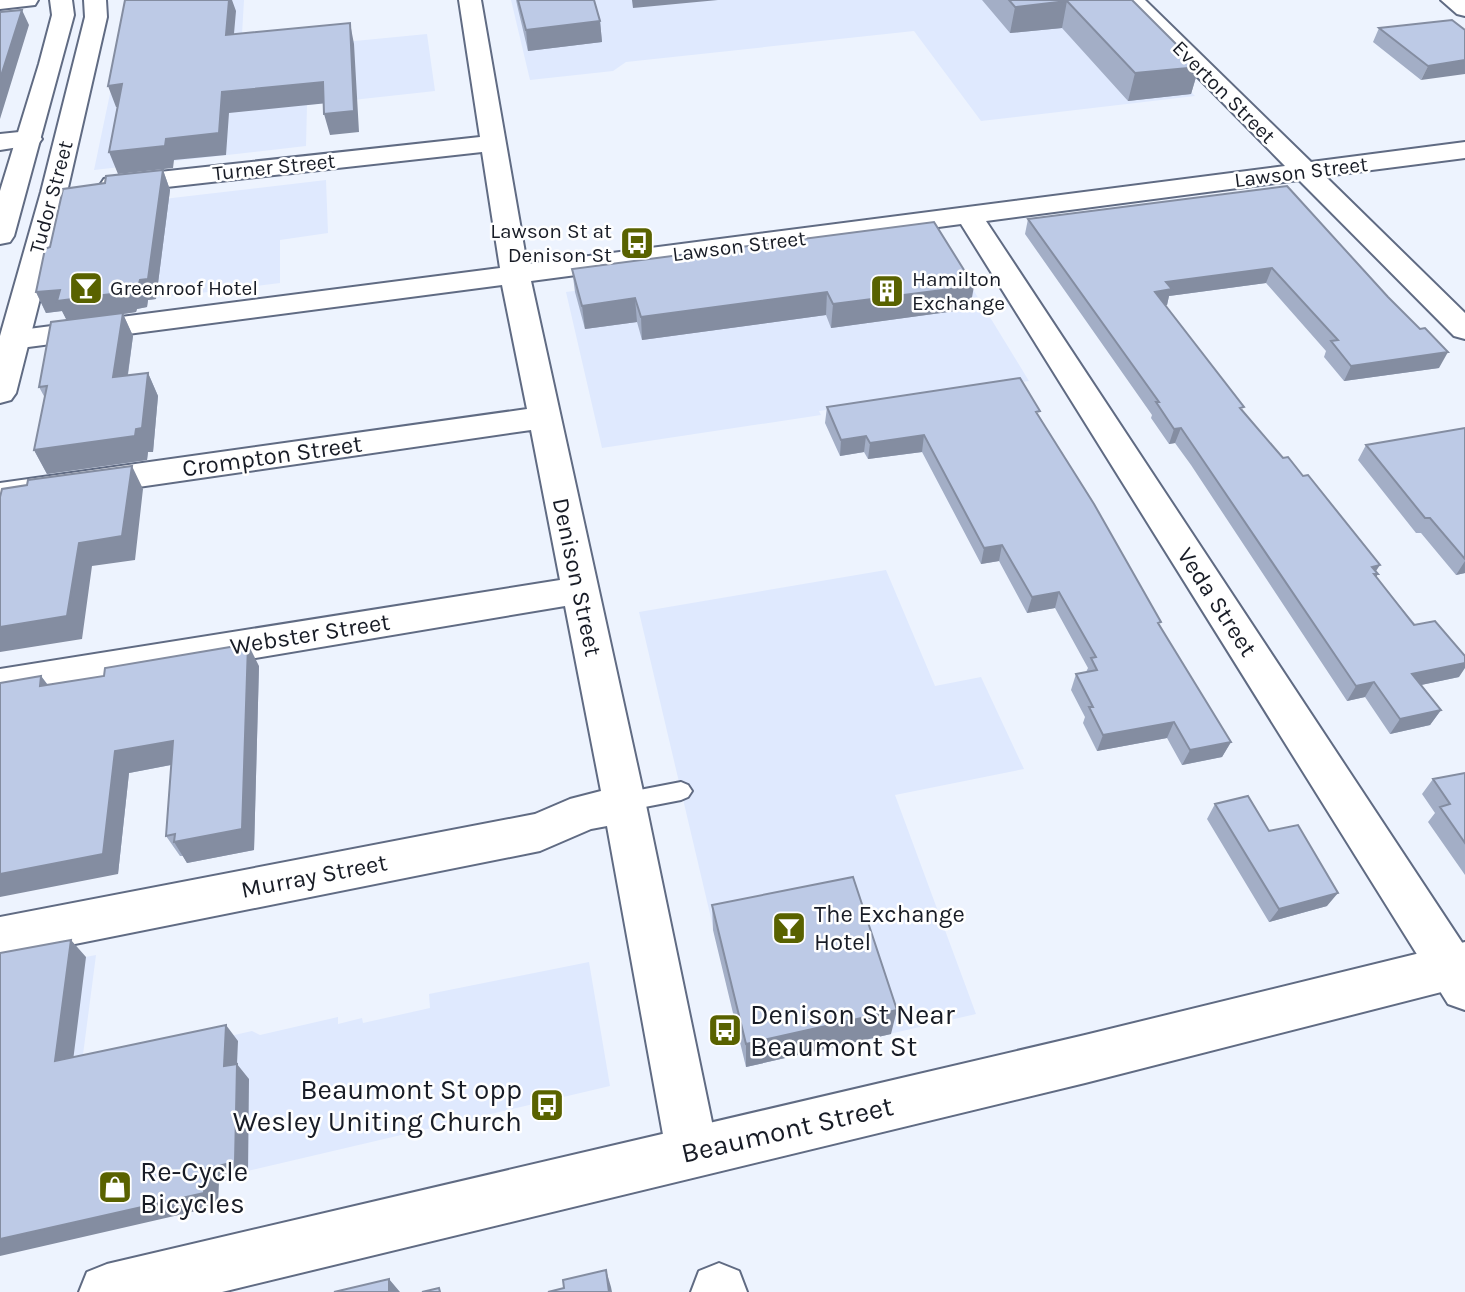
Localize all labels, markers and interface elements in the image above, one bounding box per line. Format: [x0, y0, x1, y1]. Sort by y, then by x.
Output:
street label: Everton Street [1168, 36, 1280, 148]
street label: Tudor Street [24, 138, 78, 256]
street label: Turner Street [212, 149, 337, 185]
street label: Lawson Street [1233, 152, 1369, 192]
place label: Lawson St at Denison St [490, 219, 612, 267]
bus stop icon: Lawson St at Denison St [618, 224, 656, 262]
street label: Lawson Street [671, 226, 807, 266]
place label: Hamilton Exchange [912, 267, 1005, 315]
bar icon: Greenroof Hotel [67, 269, 105, 307]
building icon: Hamilton Exchange [868, 272, 906, 310]
place label: Greenroof Hotel [110, 276, 258, 300]
street label: Crompton Street [180, 430, 364, 482]
street label: Denison Street [547, 495, 607, 659]
street label: Veda Street [1171, 542, 1263, 662]
street label: Webster Street [228, 608, 392, 660]
street label: Murray Street [239, 848, 389, 904]
place label: The Exchange Hotel [814, 900, 965, 956]
bar icon: The Exchange Hotel [770, 909, 808, 947]
place label: Denison St Near Beaumont St [750, 998, 956, 1063]
bus stop icon: Denison St Near Beaumont St [706, 1011, 744, 1049]
place label: Beaumont St opp Wesley Uniting Church [233, 1073, 522, 1138]
bus stop icon: Beaumont St opp Wesley Uniting Church [528, 1086, 566, 1124]
street label: Beaumont Street [678, 1089, 896, 1170]
place label: Re-Cycle Bicycles [140, 1155, 248, 1220]
shop icon: Re-Cycle Bicycles [96, 1168, 134, 1206]

